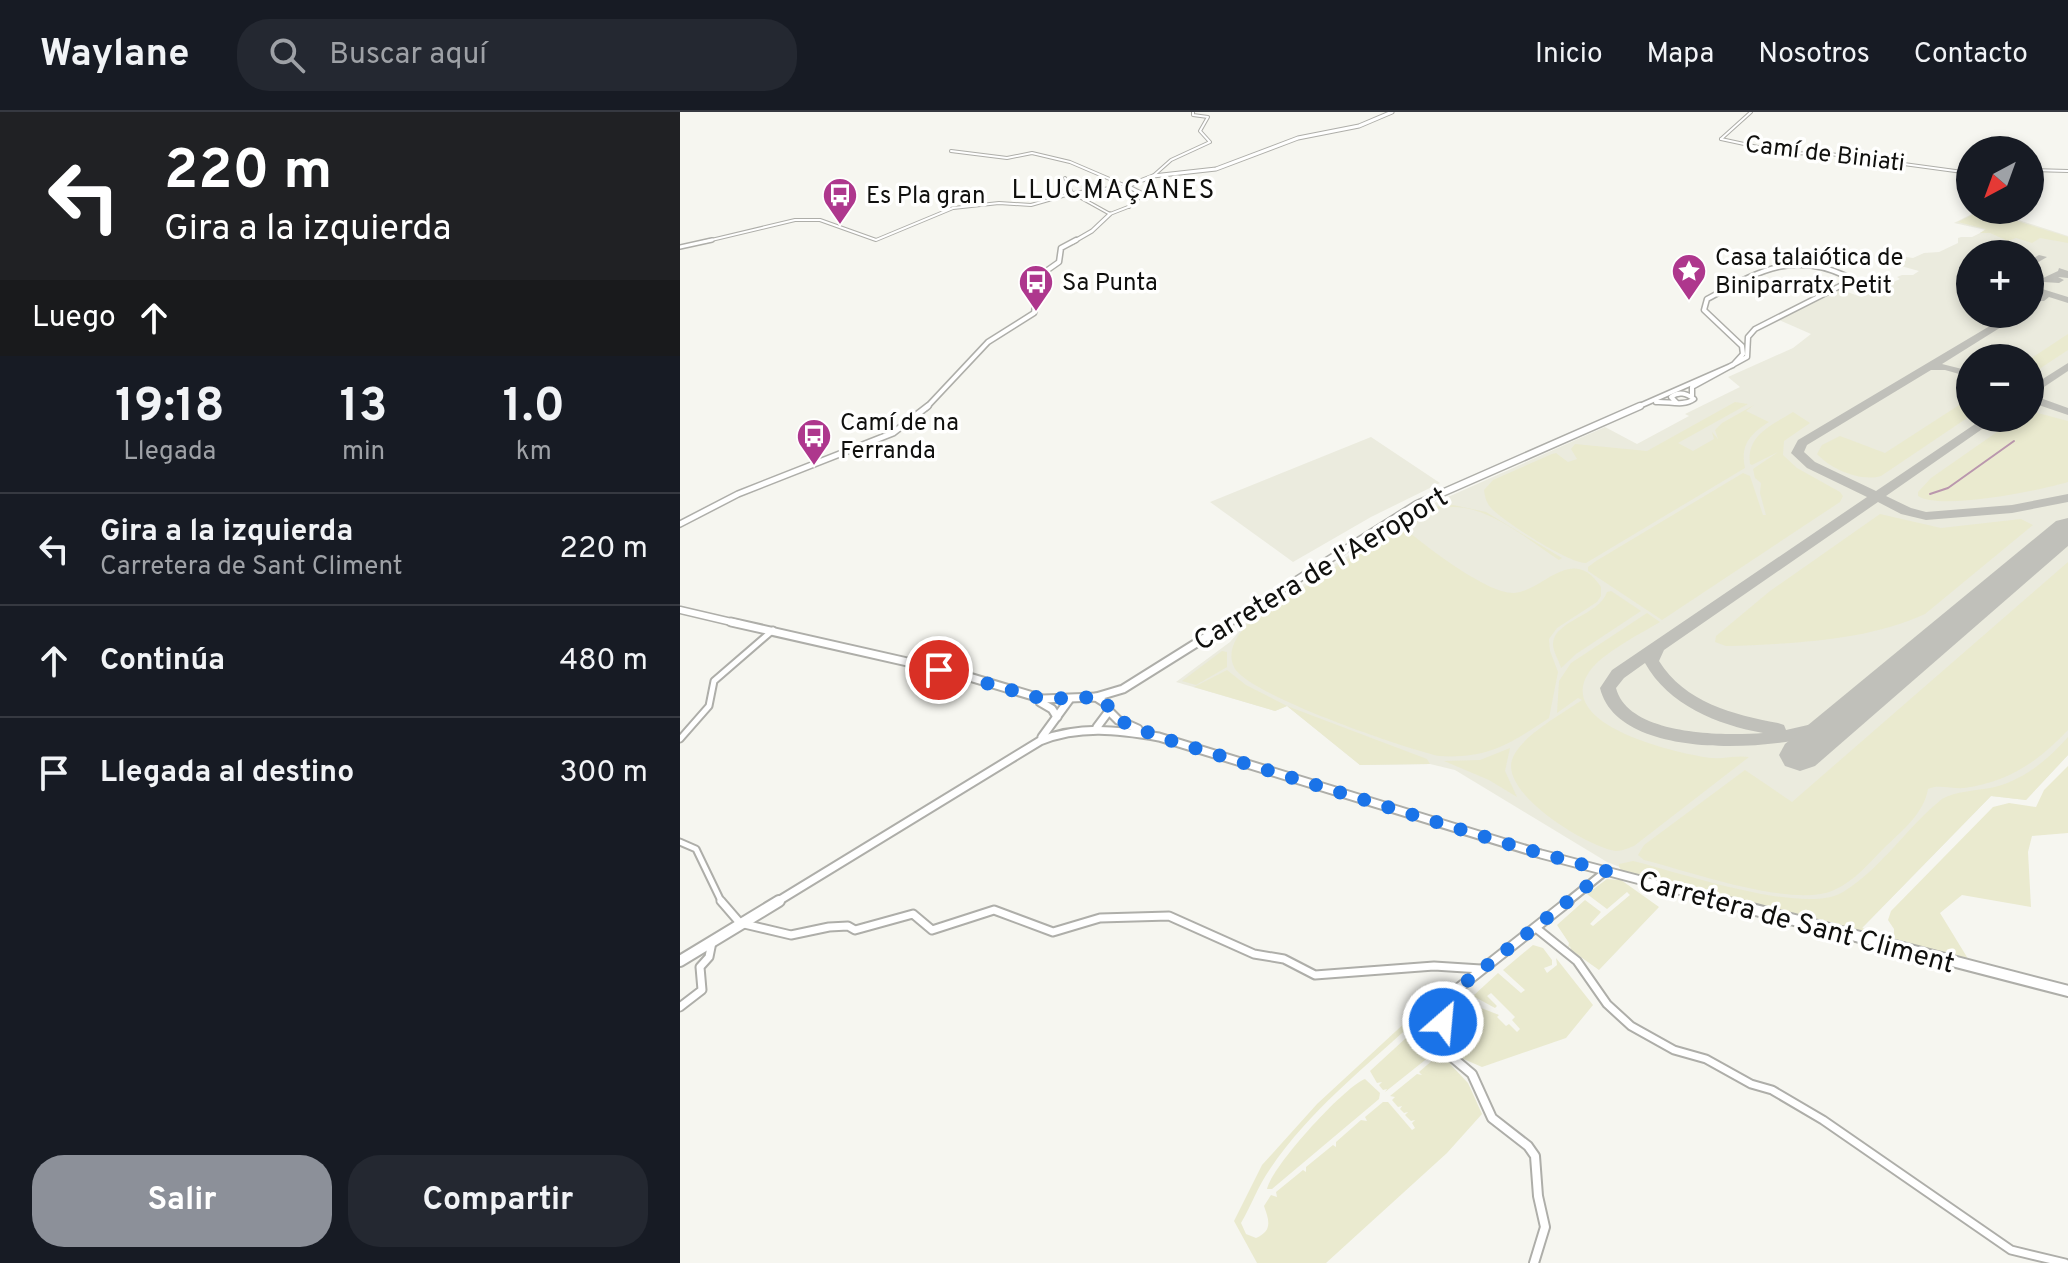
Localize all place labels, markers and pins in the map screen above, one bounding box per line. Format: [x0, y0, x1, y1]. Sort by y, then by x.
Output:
bus stop icon: Es Pla gran [821, 176, 859, 226]
place label: Es Pla gran [866, 182, 986, 212]
place label: Casa talaiótica de Biniparratx Petit [1715, 244, 1903, 302]
place icon: Casa talaiótica de Biniparratx Petit [1670, 252, 1708, 302]
bus stop icon: Sa Punta [1017, 263, 1055, 313]
place label: Sa Punta [1062, 269, 1158, 299]
place label: Camí de na Ferranda [840, 409, 959, 467]
bus stop icon: Camí de na Ferranda [795, 417, 833, 467]
pin [905, 636, 973, 704]

